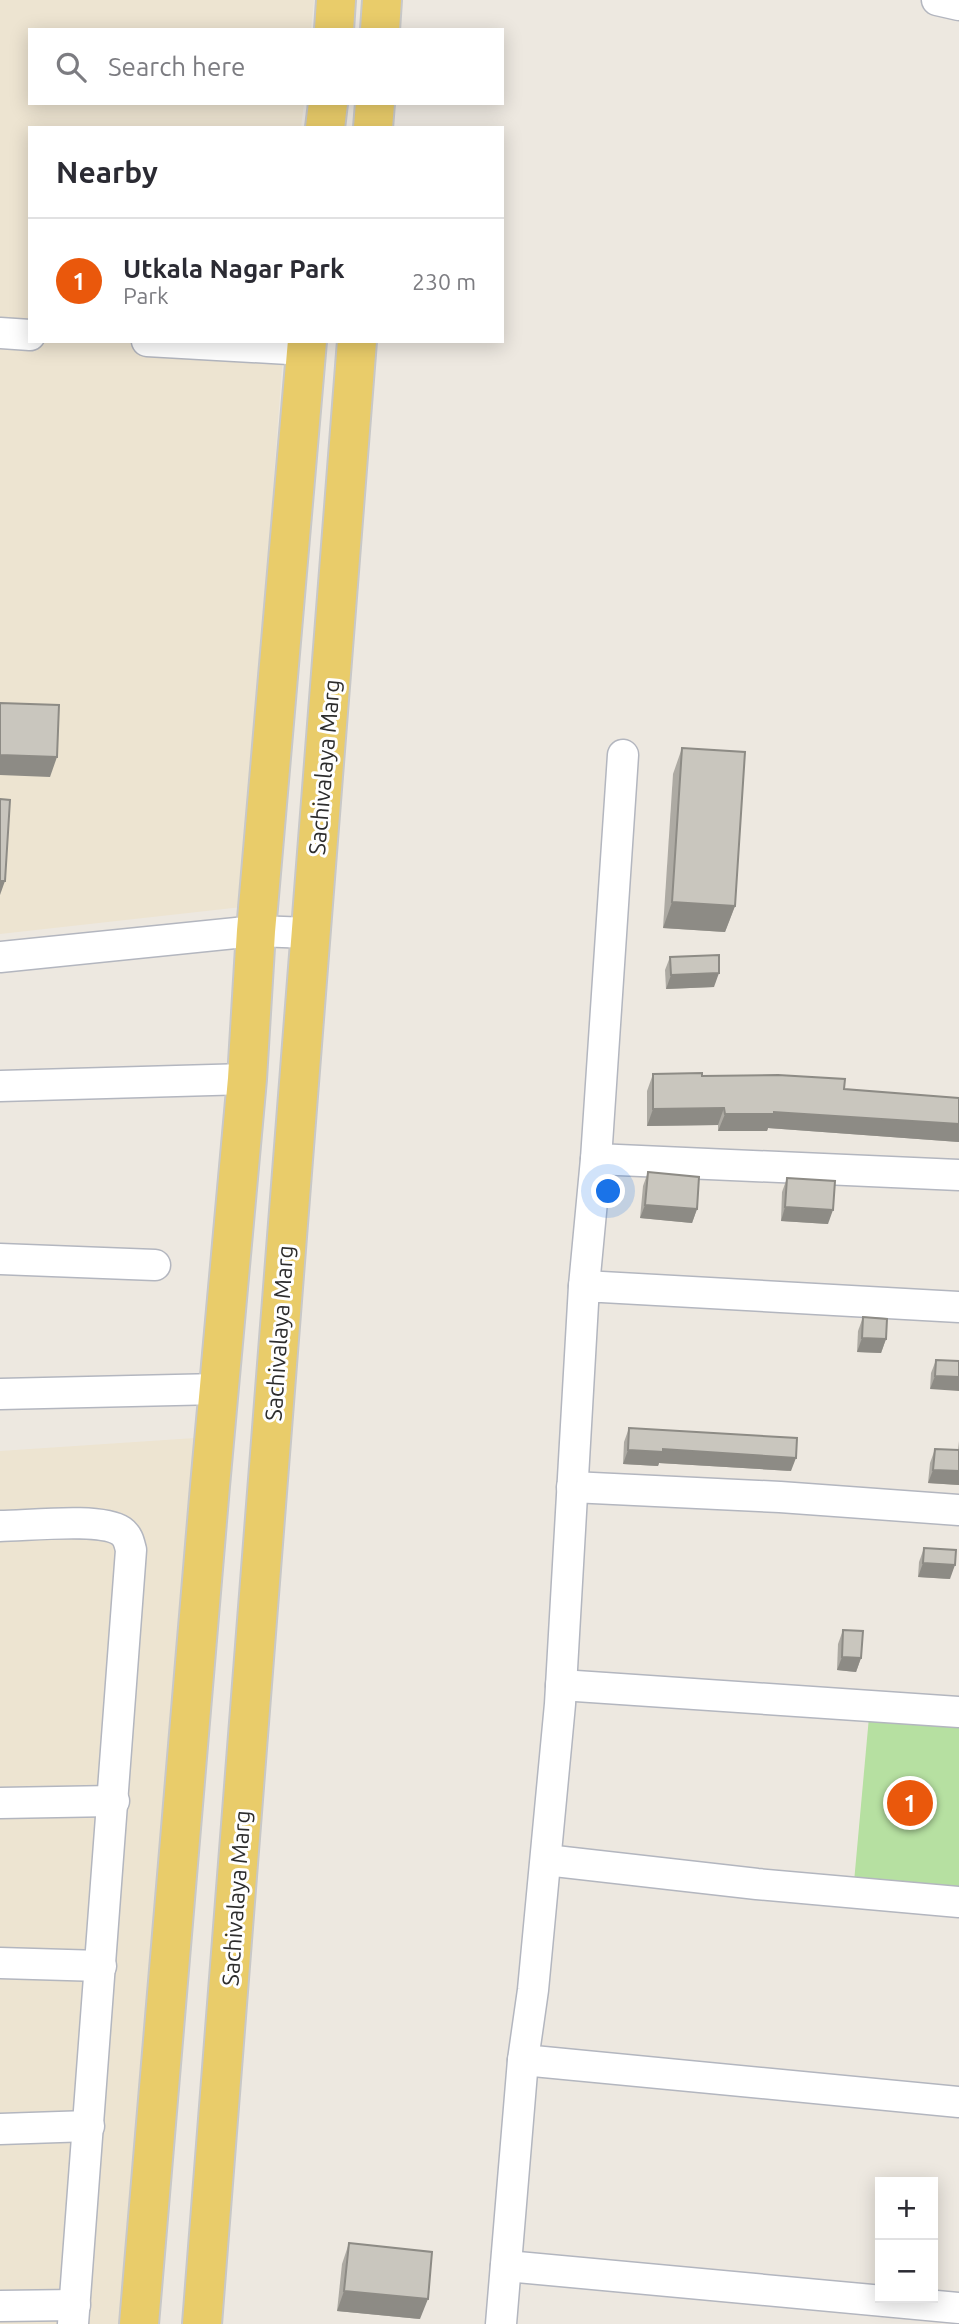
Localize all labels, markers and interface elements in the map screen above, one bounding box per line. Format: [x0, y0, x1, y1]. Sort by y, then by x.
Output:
search box [28, 28, 504, 105]
icon: search [52, 48, 90, 86]
text: Search here [108, 52, 245, 81]
text: Nearby [56, 155, 158, 189]
text: Utkala Nagar Park [123, 254, 345, 283]
text: 1 [73, 269, 85, 294]
text: 230 m [412, 269, 476, 294]
text: Park [123, 283, 169, 308]
street label: Sachivalaya Marg [304, 678, 344, 856]
your location [591, 1174, 625, 1208]
street label: Sachivalaya Marg [260, 1244, 298, 1422]
pin: 1 [887, 1777, 933, 1829]
street label: Sachivalaya Marg [217, 1809, 255, 1987]
map controls [875, 2177, 938, 2303]
button: + [875, 2177, 938, 2240]
button: − [875, 2240, 938, 2303]

